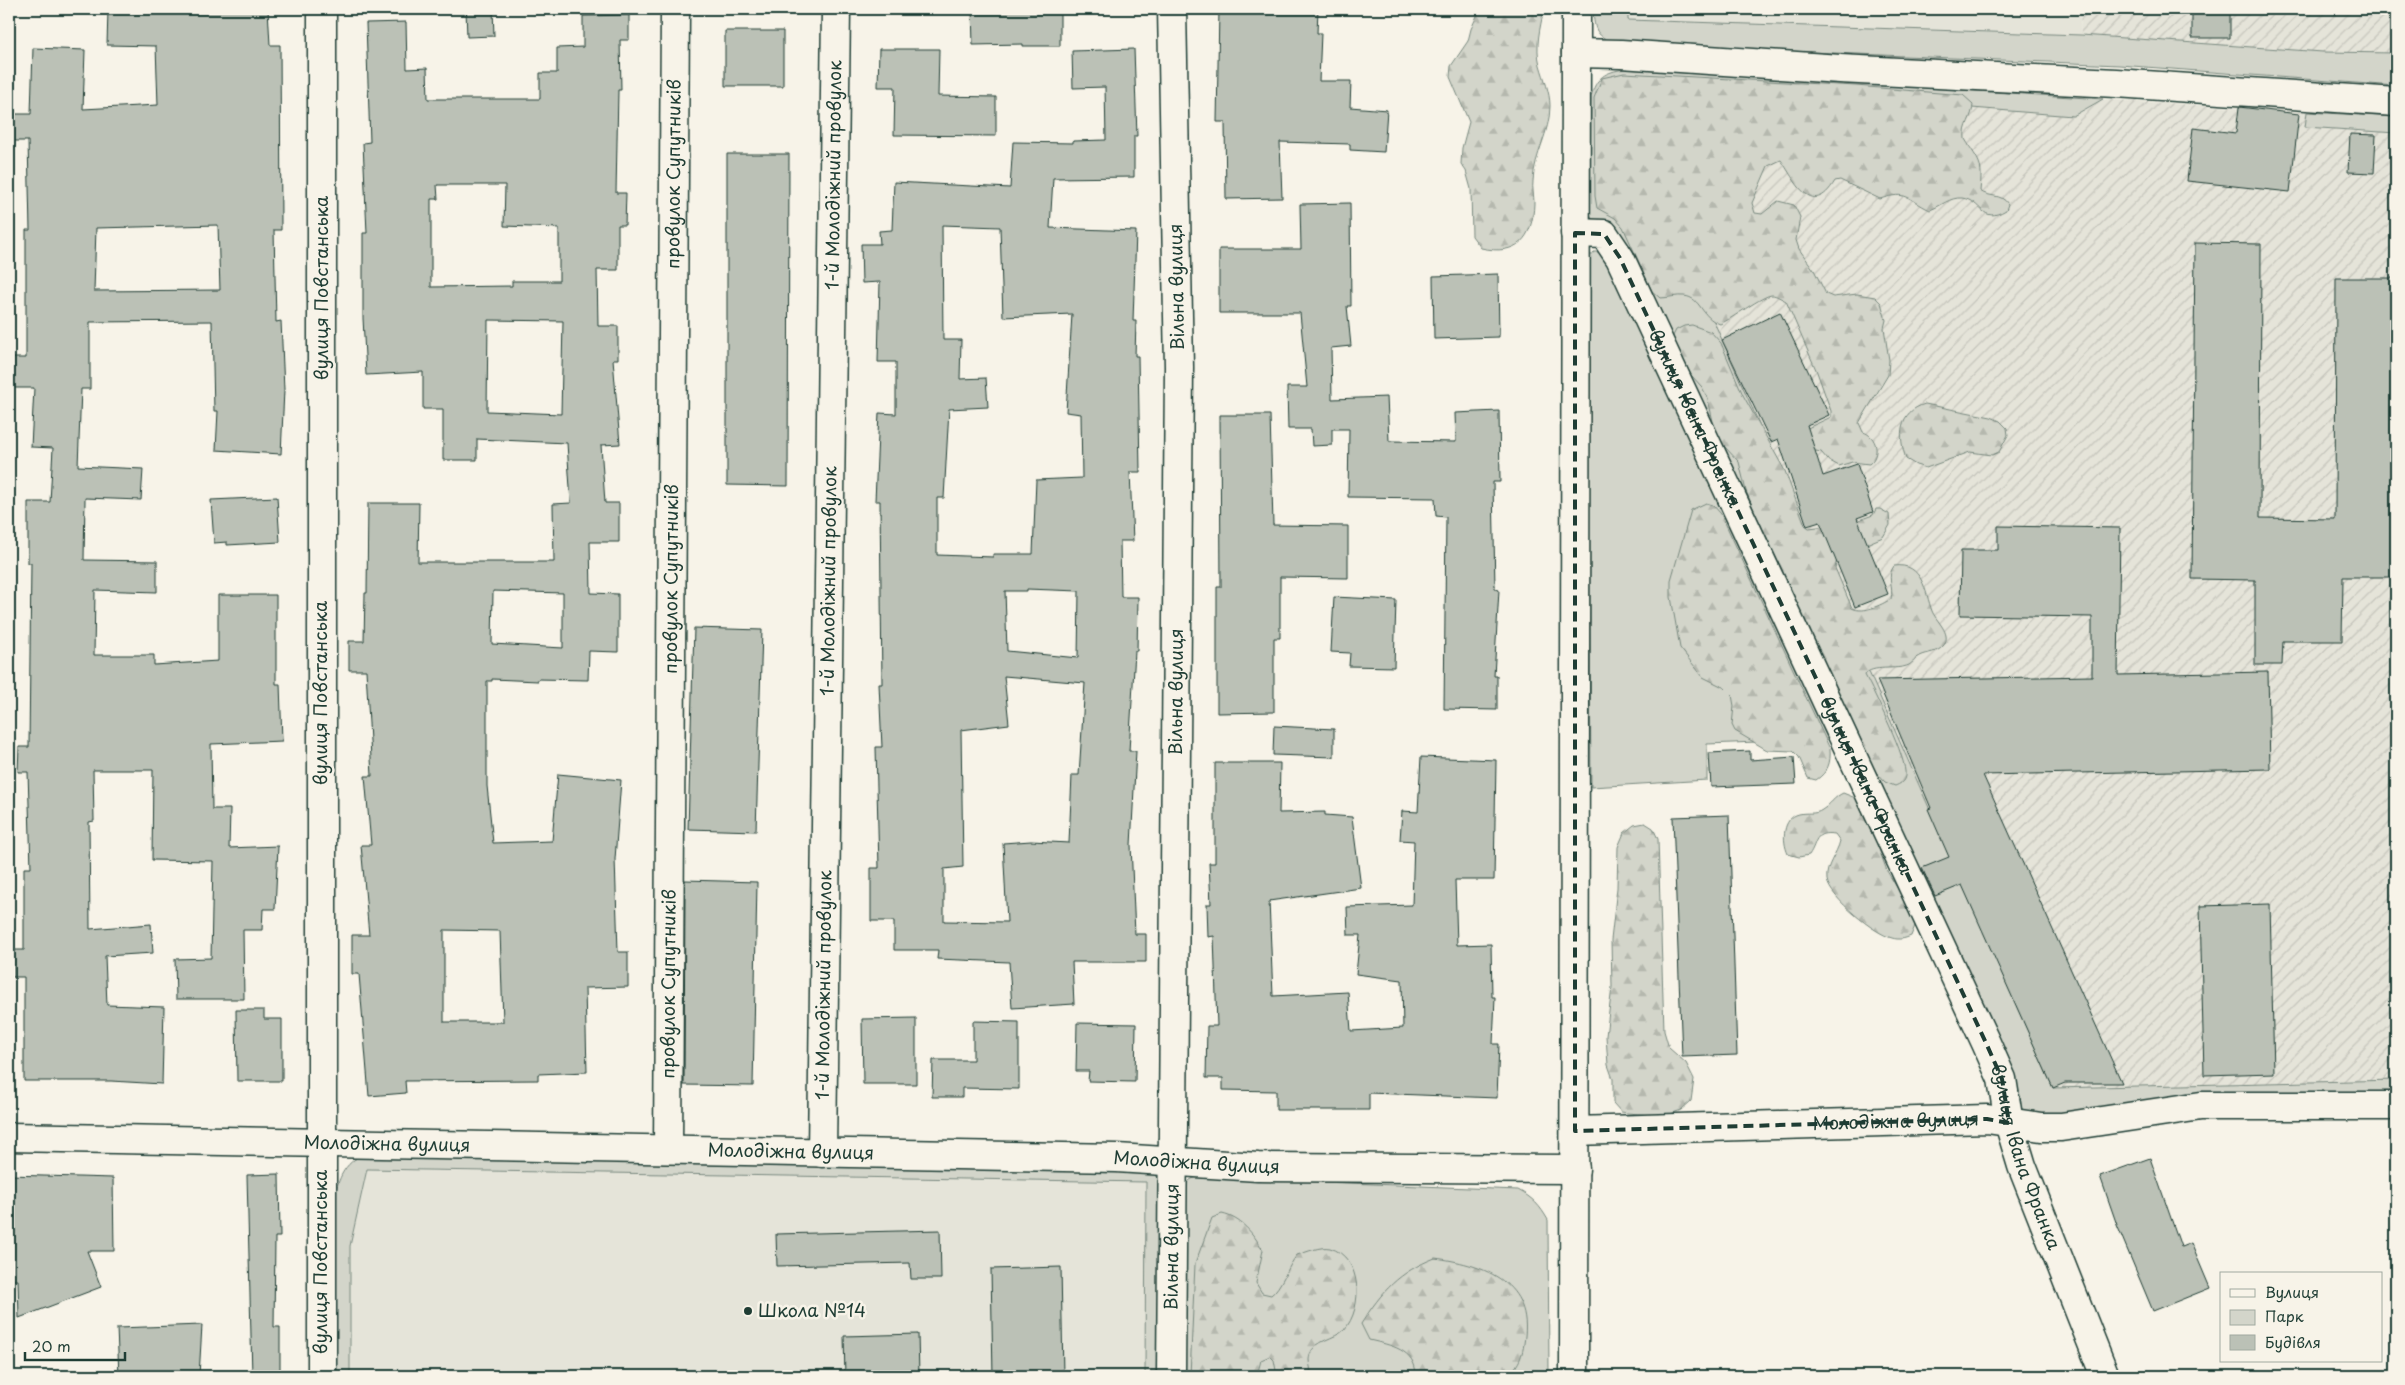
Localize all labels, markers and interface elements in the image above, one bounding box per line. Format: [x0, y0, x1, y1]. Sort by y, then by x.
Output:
street label: 1-й Молодіжний провулок [818, 60, 847, 290]
street label: провулок Супутників [658, 79, 687, 269]
street label: вулиця Повстанська [307, 195, 334, 380]
street label: Вільна вулиця [1161, 223, 1190, 351]
street label: вулиця Івана Франка [1643, 324, 1750, 512]
street label: 1-й Молодіжний провулок [813, 466, 842, 696]
street label: провулок Супутників [656, 484, 684, 674]
street label: вулиця Повстанська [306, 600, 333, 785]
street label: Вільна вулиця [1161, 628, 1189, 756]
street label: вулиця Івана Франка [1814, 691, 1921, 879]
street label: 1-й Молодіжний провулок [808, 870, 837, 1100]
street label: провулок Супутників [653, 889, 682, 1079]
street label: вулиця Івана Франка [1985, 1059, 2069, 1254]
street label: Молодіжна вулиця [1812, 1104, 1980, 1136]
street label: Молодіжна вулиця [303, 1128, 471, 1158]
street label: Молодіжна вулиця [707, 1135, 874, 1165]
street label: Молодіжна вулиця [1113, 1143, 1280, 1179]
street label: вулиця Повстанська [306, 1169, 333, 1354]
street label: Вільна вулиця [1157, 1183, 1185, 1311]
legend [2220, 1272, 2382, 1362]
text: Вулиця [2265, 1280, 2319, 1303]
place label: Школа №14 [758, 1296, 866, 1323]
text: Парк [2265, 1304, 2304, 1327]
marker: Школа №14 [742, 1305, 754, 1317]
scale bar [25, 1330, 125, 1362]
text: Будівля [2265, 1330, 2321, 1353]
text: 20 m [32, 1334, 71, 1357]

